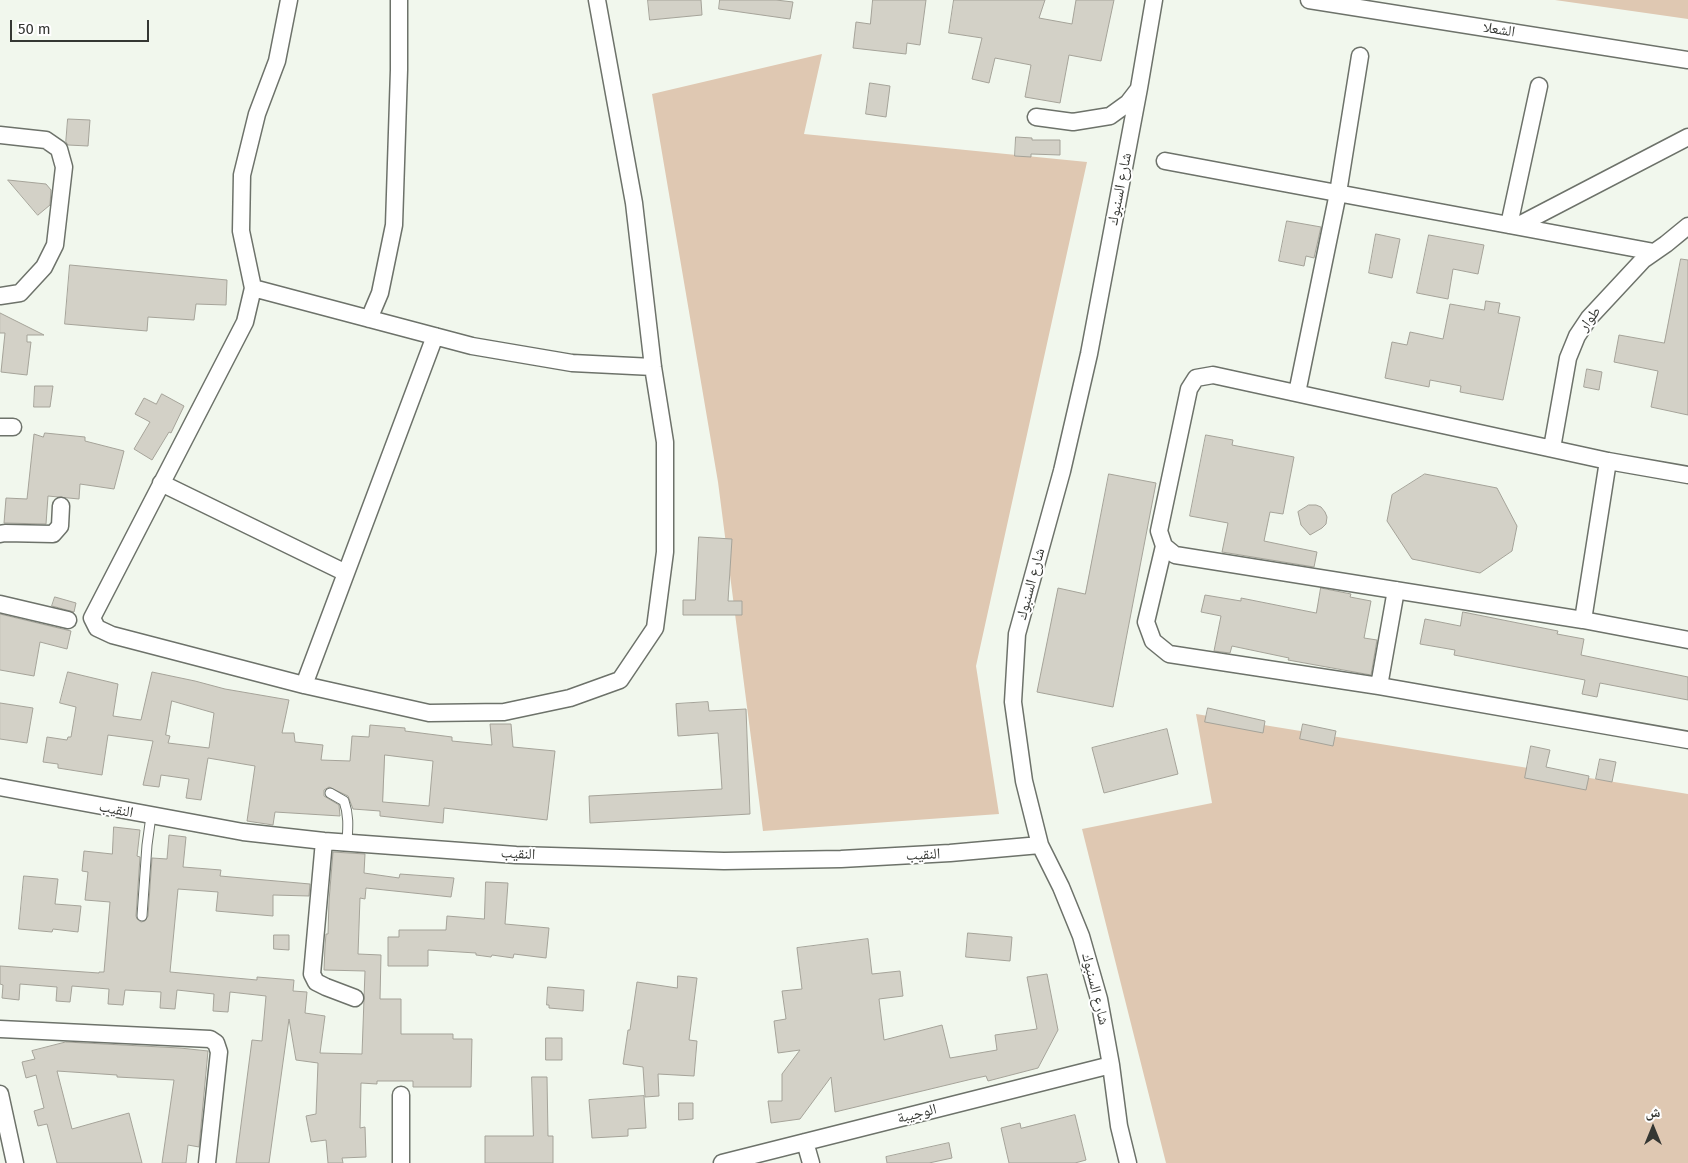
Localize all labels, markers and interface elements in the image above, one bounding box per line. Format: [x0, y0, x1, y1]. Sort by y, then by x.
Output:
scale bar [12, 10, 151, 42]
street label: الشعلا [1482, 19, 1516, 41]
text: 50 m [18, 20, 51, 38]
street label: شارع السنبوك [1104, 151, 1136, 227]
street label: طوار [1575, 303, 1605, 335]
street label: شارع السنبوك [1013, 546, 1049, 622]
street label: النقيب [97, 798, 135, 822]
street label: النقيب [500, 844, 536, 864]
street label: النقيب [905, 845, 941, 865]
street label: شارع السنبوك [1077, 951, 1113, 1027]
street label: الوجيبة [895, 1100, 939, 1128]
north arrow [1628, 1103, 1678, 1153]
text: ش [1646, 1104, 1660, 1121]

